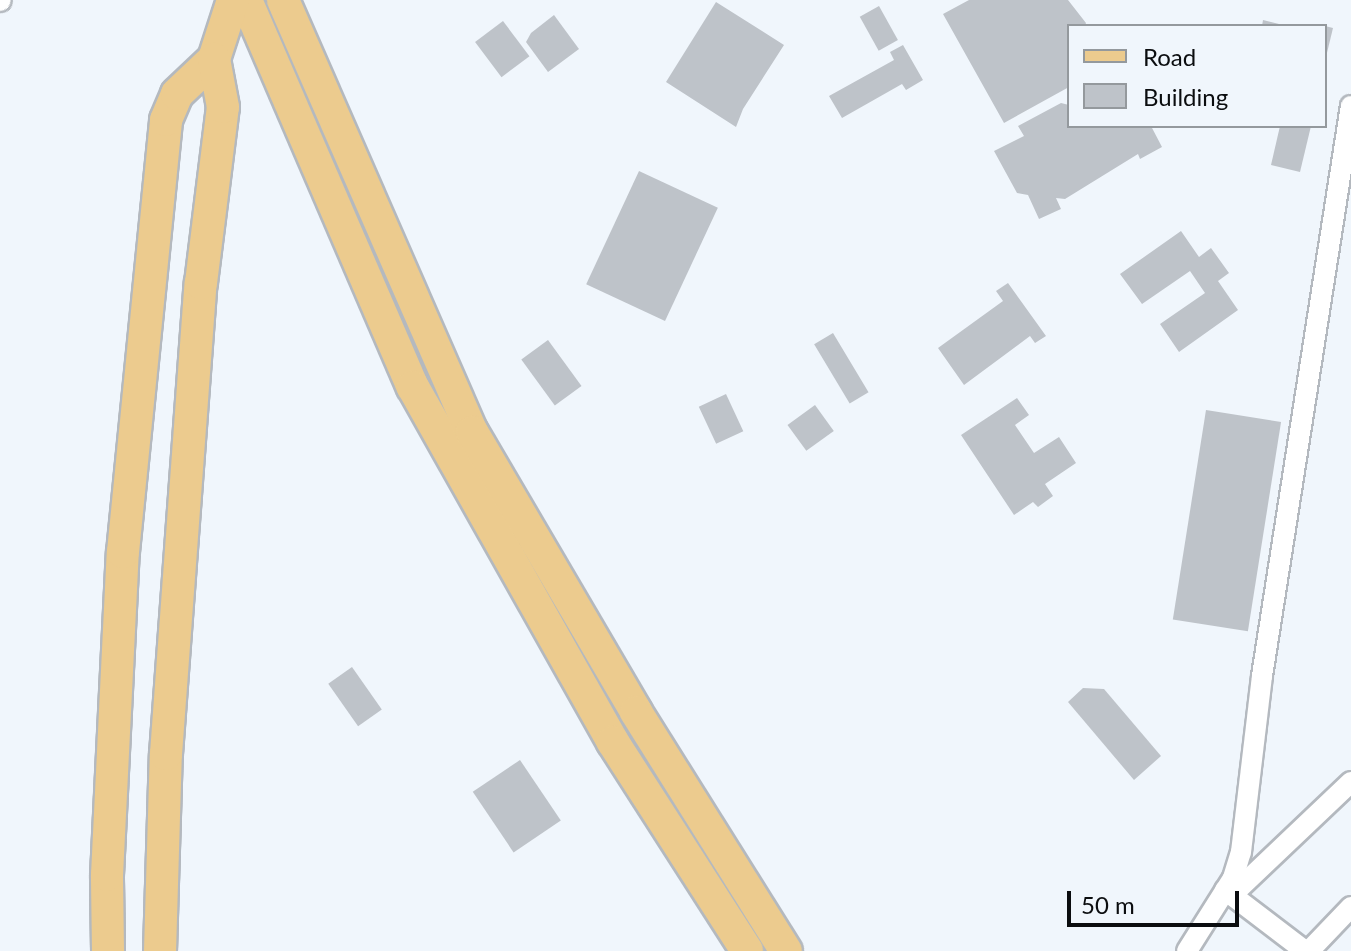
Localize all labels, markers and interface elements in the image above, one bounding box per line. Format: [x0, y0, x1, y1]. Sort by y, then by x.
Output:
legend [1067, 24, 1327, 128]
text: Road [1143, 42, 1196, 71]
text: Building [1143, 82, 1228, 111]
scale bar [1071, 875, 1243, 925]
text: 50 m [1081, 890, 1135, 919]

